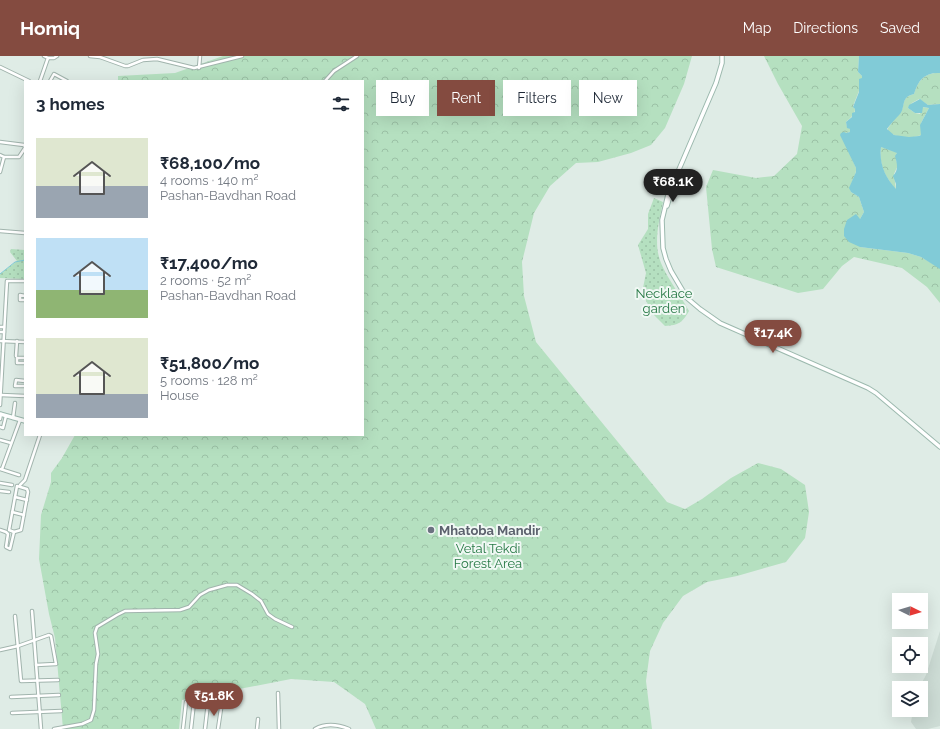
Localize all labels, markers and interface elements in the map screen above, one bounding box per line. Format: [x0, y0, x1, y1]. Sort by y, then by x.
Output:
text: Homiq [20, 17, 80, 39]
text: Map [743, 20, 771, 36]
text: Directions [793, 20, 858, 36]
text: Saved [880, 20, 920, 36]
chip: Buy [376, 80, 429, 116]
chip: Rent [437, 80, 495, 116]
chip: Filters [503, 80, 571, 116]
chip: New [579, 80, 637, 116]
icon: filters [330, 93, 352, 115]
text: 3 homes [36, 94, 105, 114]
text: ₹68,100/mo [160, 153, 260, 173]
icon: home [68, 154, 116, 202]
pin: ₹68.1K [640, 169, 706, 203]
text: 4 rooms · 140 m² [160, 173, 258, 188]
text: ₹68.1K [653, 174, 693, 189]
text: Pashan-Bavdhan Road [160, 188, 296, 203]
text: ₹17,400/mo [160, 253, 258, 273]
icon: home [68, 254, 116, 302]
text: 2 rooms · 52 m² [160, 273, 251, 288]
park label: Necklace garden [636, 286, 693, 316]
text: Pashan-Bavdhan Road [160, 288, 296, 303]
pin: ₹17.4K [740, 320, 806, 354]
text: ₹17.4K [754, 325, 793, 340]
text: ₹51,800/mo [160, 353, 259, 373]
icon: home [68, 354, 116, 402]
text: 5 rooms · 128 m² [160, 373, 258, 388]
text: House [160, 388, 199, 403]
place label: Mhatoba Mandir [439, 523, 540, 538]
marker: Mhatoba Mandir [426, 525, 436, 535]
park label: Vetal Tekdi Forest Area [454, 541, 522, 571]
north arrow [892, 593, 928, 629]
map controls [892, 593, 928, 717]
button: locate [892, 637, 928, 673]
button: layers [892, 681, 928, 717]
pin: ₹51.8K [181, 683, 247, 717]
text: ₹51.8K [194, 688, 234, 703]

